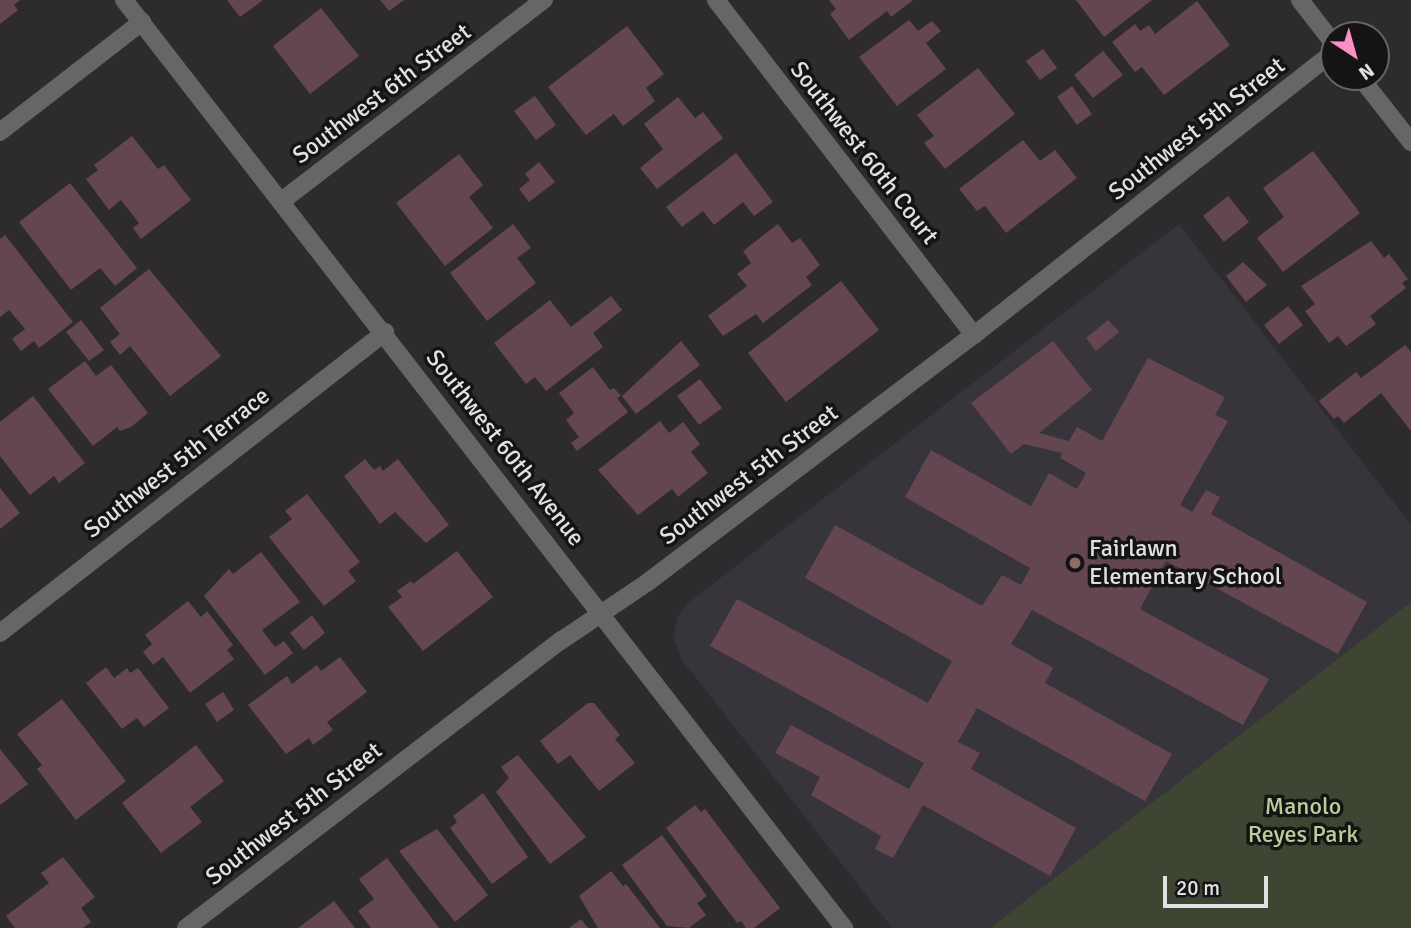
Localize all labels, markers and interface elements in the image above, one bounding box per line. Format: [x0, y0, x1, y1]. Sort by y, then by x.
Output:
street label: Southwest 6th Street [287, 18, 477, 170]
north arrow [1320, 21, 1390, 91]
street label: Southwest 5th Street [1103, 51, 1291, 207]
street label: Southwest 60th Court [784, 56, 944, 250]
text: N [1354, 58, 1379, 85]
street label: Southwest 60th Avenue [419, 344, 591, 552]
street label: Southwest 5th Terrace [78, 382, 276, 544]
street label: Southwest 5th Street [654, 399, 844, 551]
place label: Fairlawn Elementary School [1089, 535, 1282, 591]
marker: Fairlawn Elementary School [1067, 555, 1083, 571]
street label: Southwest 5th Street [200, 736, 388, 892]
park label: Manolo Reyes Park [1248, 793, 1358, 849]
scale bar [1166, 862, 1271, 906]
text: 20 m [1176, 875, 1220, 901]

